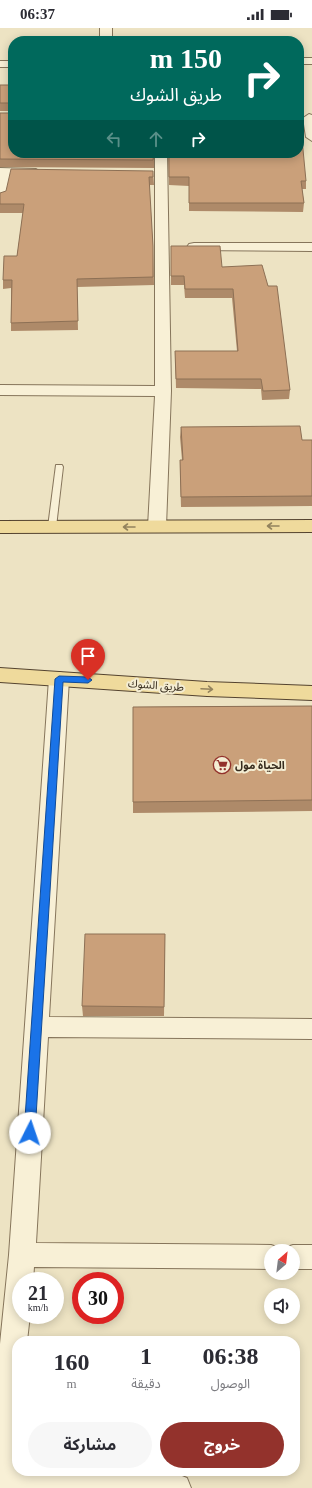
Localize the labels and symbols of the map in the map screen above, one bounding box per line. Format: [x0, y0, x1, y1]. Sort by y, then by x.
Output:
one-way arrow [267, 522, 280, 530]
one-way arrow [123, 523, 136, 531]
pin [71, 639, 105, 680]
street label: طريق الشوك [128, 677, 184, 694]
one-way arrow [200, 685, 213, 692]
supermarket icon: الحياة مول [212, 755, 232, 775]
place label: الحياة مول [235, 759, 285, 772]
position arrow [9, 1112, 51, 1154]
north arrow [264, 1244, 300, 1280]
speed limit sign: 30 [72, 1272, 124, 1324]

